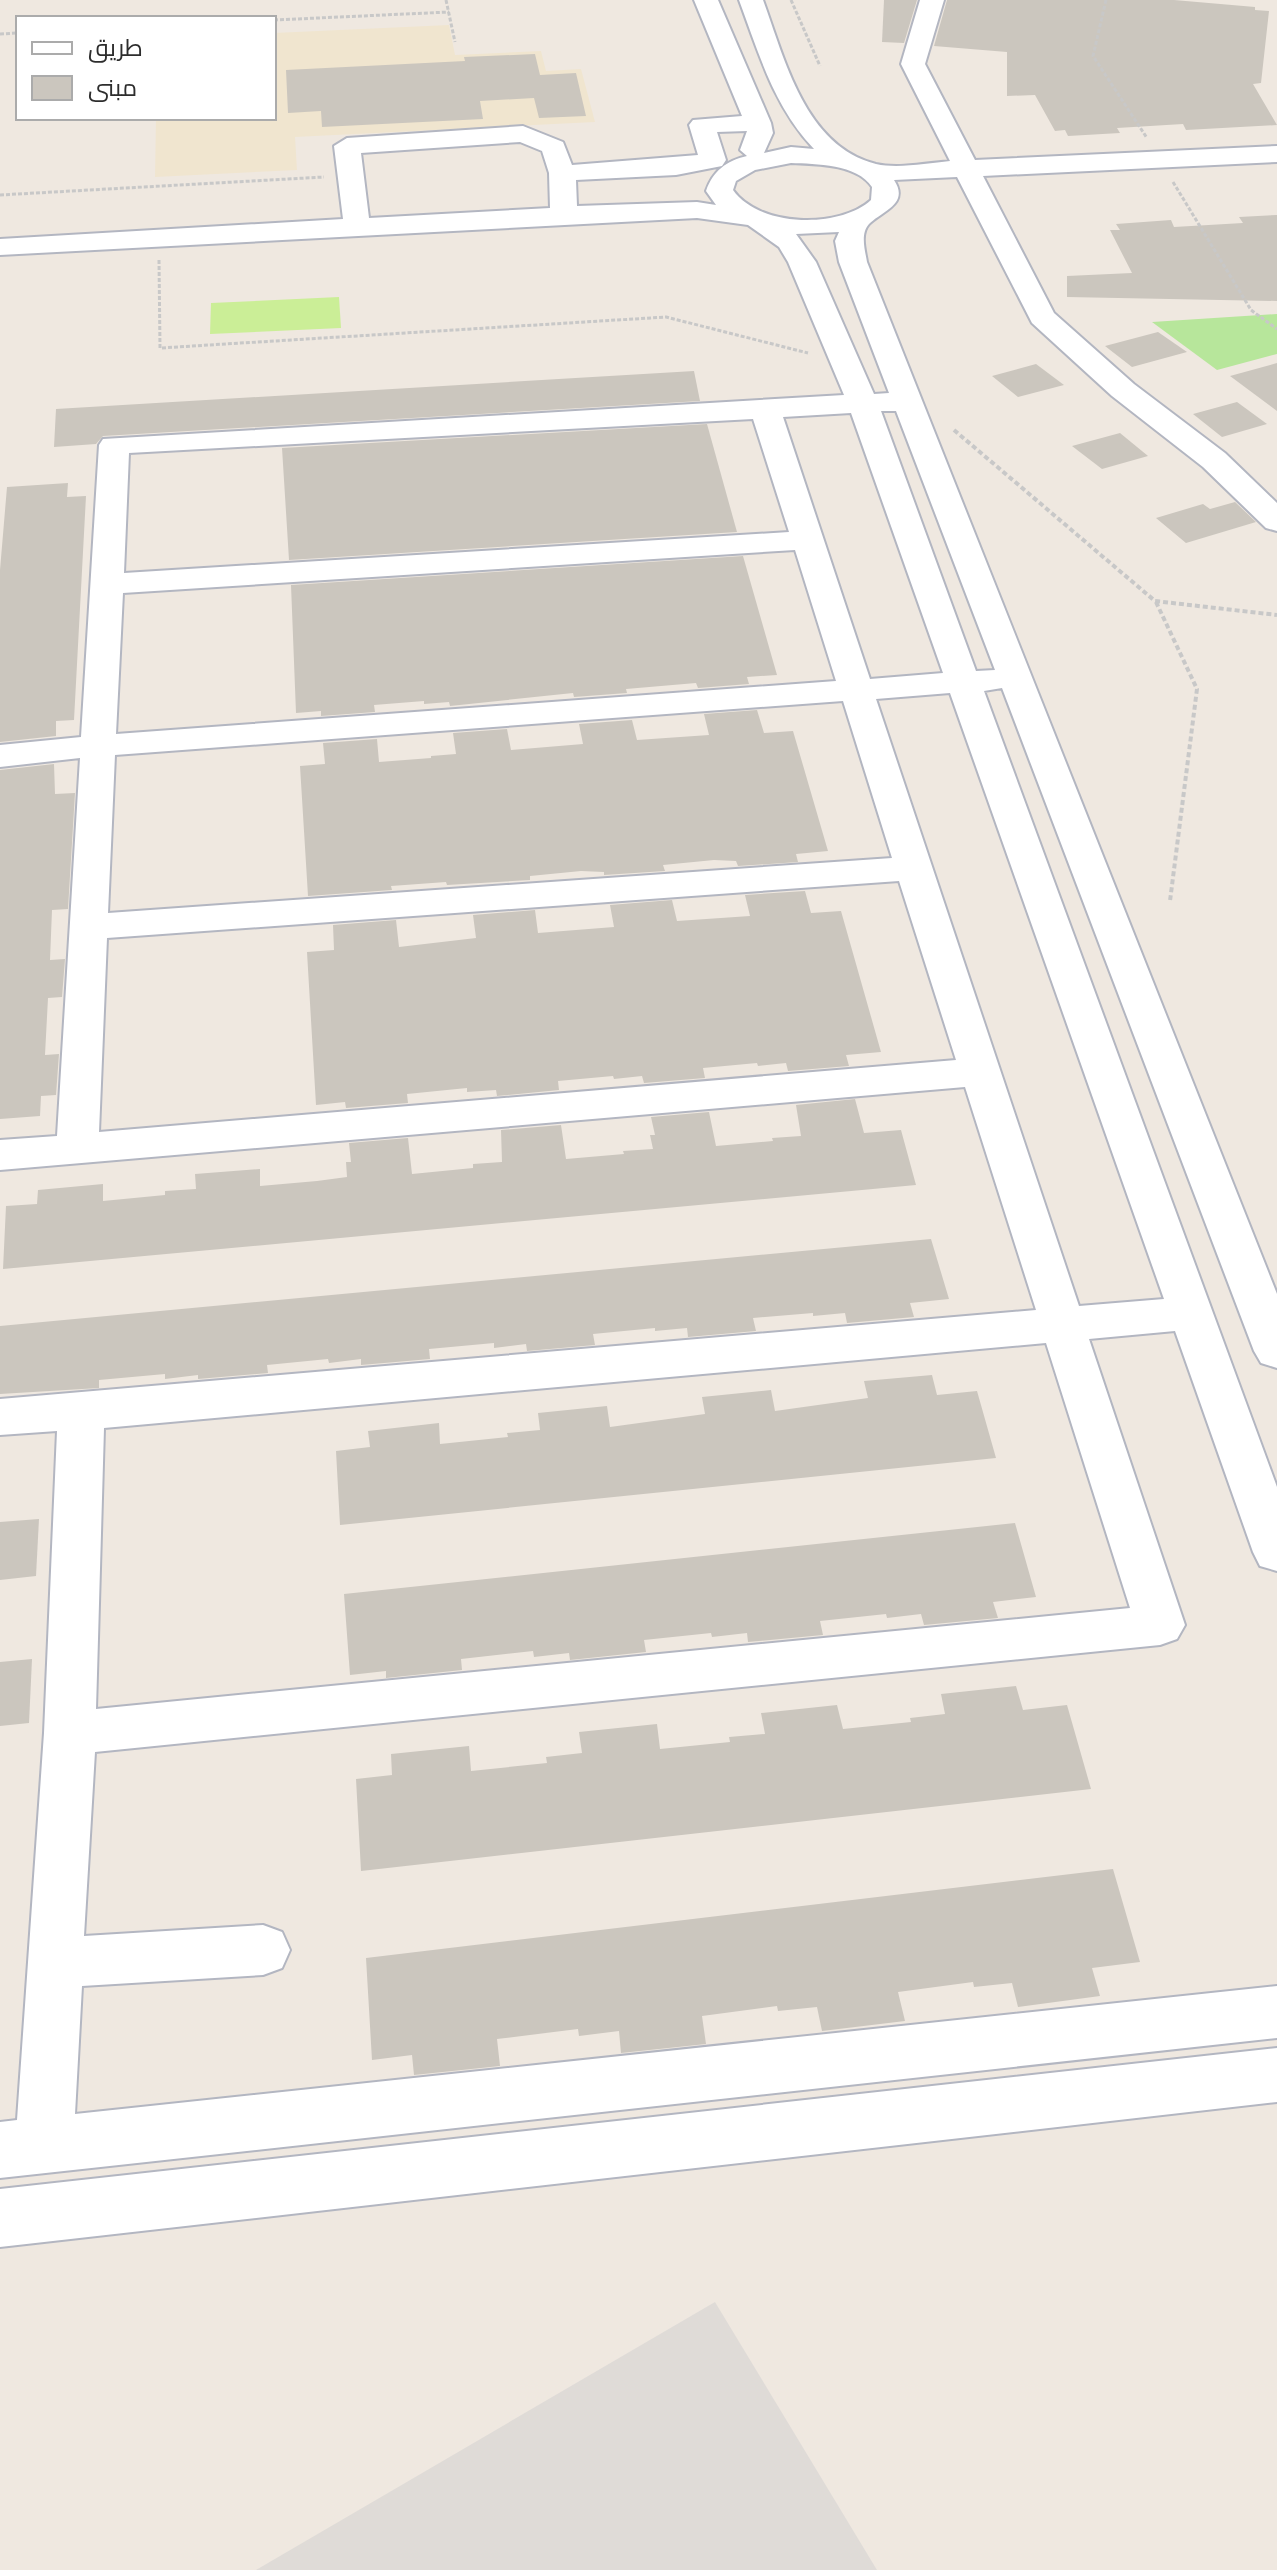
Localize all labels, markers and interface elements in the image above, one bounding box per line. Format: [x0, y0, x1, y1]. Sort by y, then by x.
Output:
legend [16, 16, 276, 120]
text: طريق [88, 34, 143, 63]
text: مبنى [88, 74, 137, 102]

